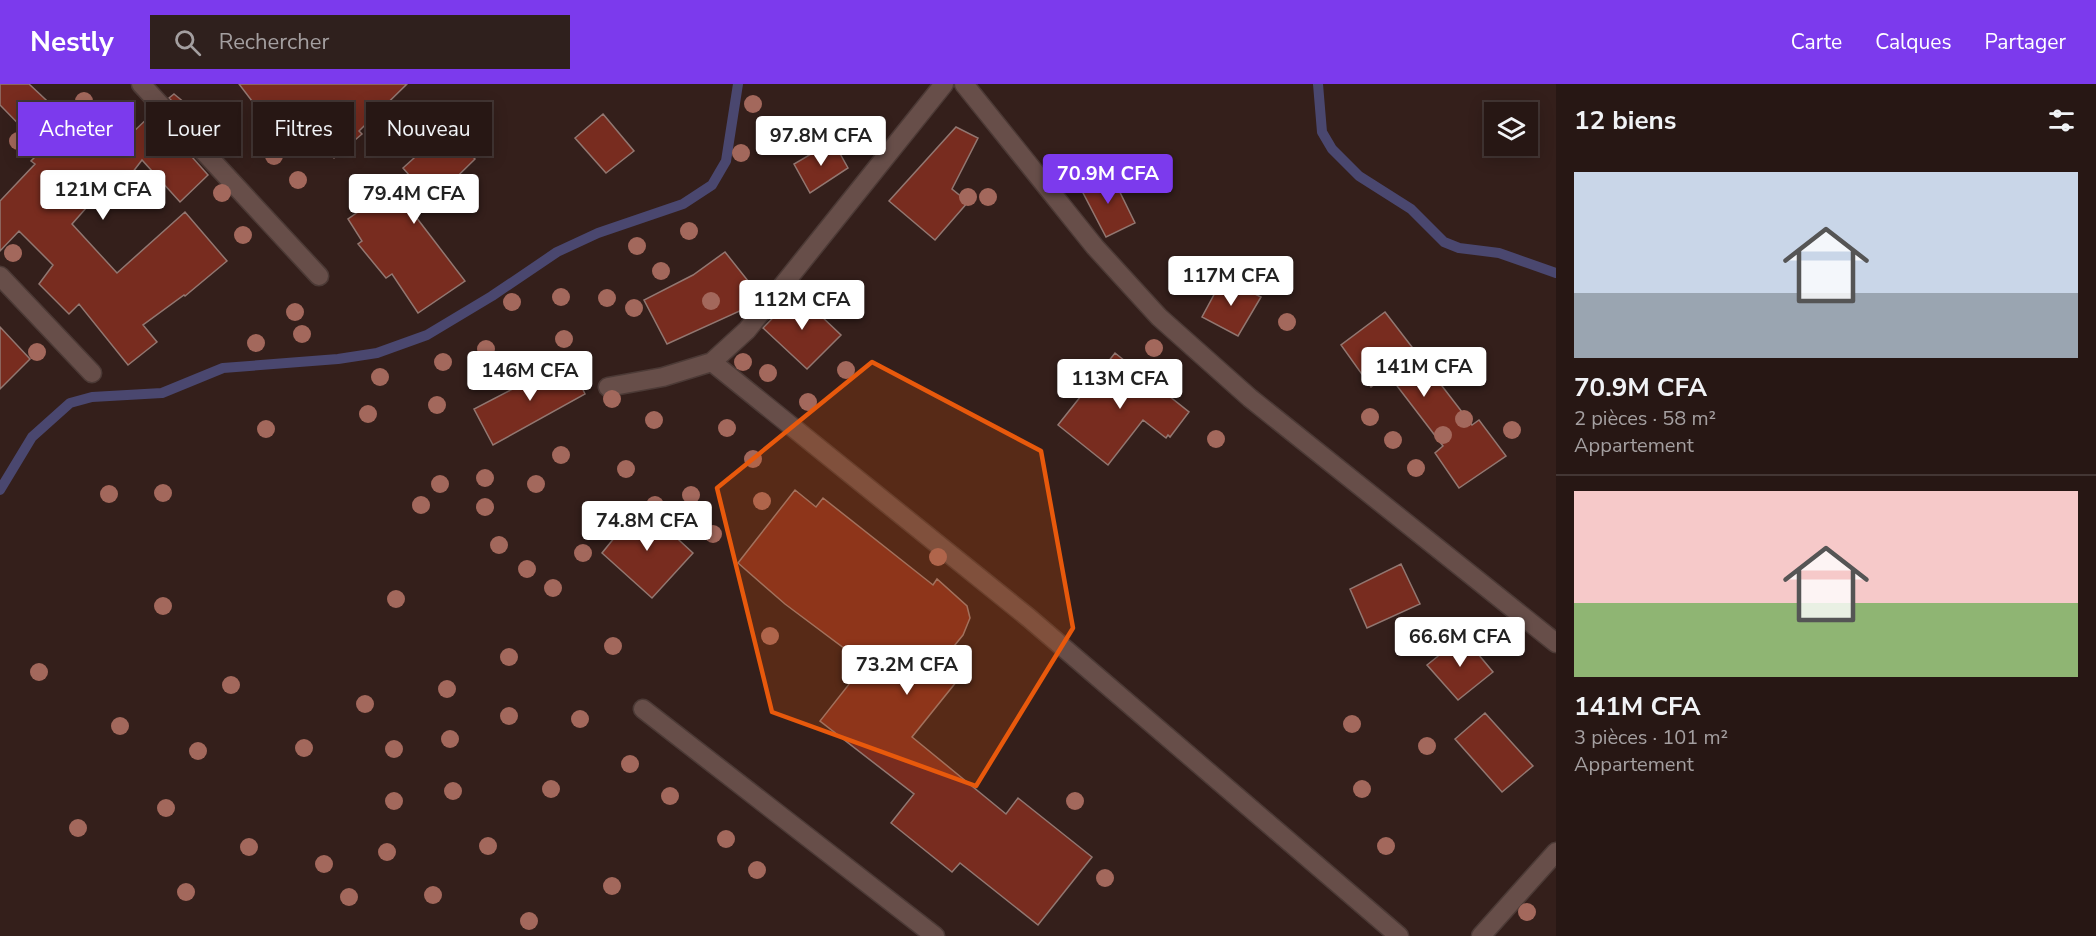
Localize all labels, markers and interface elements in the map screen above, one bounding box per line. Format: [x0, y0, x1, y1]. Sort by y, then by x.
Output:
search box [150, 15, 570, 69]
text: Nestly [30, 23, 114, 61]
icon: search [171, 26, 204, 59]
text: Rechercher [219, 27, 329, 57]
text: Carte [1791, 28, 1842, 56]
text: Calques [1875, 28, 1952, 56]
text: Partager [1985, 28, 2066, 56]
chip: Acheter [18, 102, 134, 156]
chip: Louer [146, 102, 241, 156]
chip: Filtres [253, 102, 354, 156]
chip: Nouveau [366, 102, 492, 156]
map controls [1484, 102, 1538, 156]
button: layers [1484, 102, 1538, 156]
text: 12 biens [1574, 103, 1676, 138]
icon: filters [2045, 104, 2078, 137]
pin: 97.8M CFA [752, 116, 890, 167]
text: 97.8M CFA [770, 122, 872, 149]
pin: 70.9M CFA [1039, 154, 1177, 205]
text: 70.9M CFA [1057, 160, 1159, 187]
pin: 121M CFA [41, 170, 165, 221]
pin: 79.4M CFA [345, 174, 483, 225]
text: 121M CFA [54, 176, 152, 203]
text: 79.4M CFA [363, 180, 465, 207]
icon: home [1772, 211, 1880, 319]
pin: 117M CFA [1169, 256, 1293, 307]
text: 117M CFA [1182, 262, 1280, 289]
pin: 112M CFA [740, 280, 864, 331]
text: 112M CFA [753, 286, 851, 313]
pin: 141M CFA [1362, 347, 1486, 398]
pin: 146M CFA [468, 351, 592, 402]
text: 141M CFA [1375, 353, 1473, 380]
text: 146M CFA [481, 357, 579, 384]
pin: 113M CFA [1058, 359, 1182, 410]
text: 113M CFA [1071, 365, 1169, 392]
text: 70.9M CFA [1574, 370, 1707, 405]
text: 2 pièces · 58 m² [1574, 405, 1716, 432]
text: Appartement [1574, 432, 1694, 459]
pin: 74.8M CFA [578, 501, 716, 552]
text: 74.8M CFA [596, 507, 698, 534]
icon: home [1772, 530, 1880, 638]
pin: 66.6M CFA [1391, 617, 1529, 668]
text: 66.6M CFA [1409, 623, 1511, 650]
pin: 73.2M CFA [838, 645, 976, 696]
text: 73.2M CFA [856, 651, 958, 678]
text: 141M CFA [1574, 689, 1701, 724]
text: 3 pièces · 101 m² [1574, 724, 1728, 751]
text: Appartement [1574, 751, 1694, 778]

